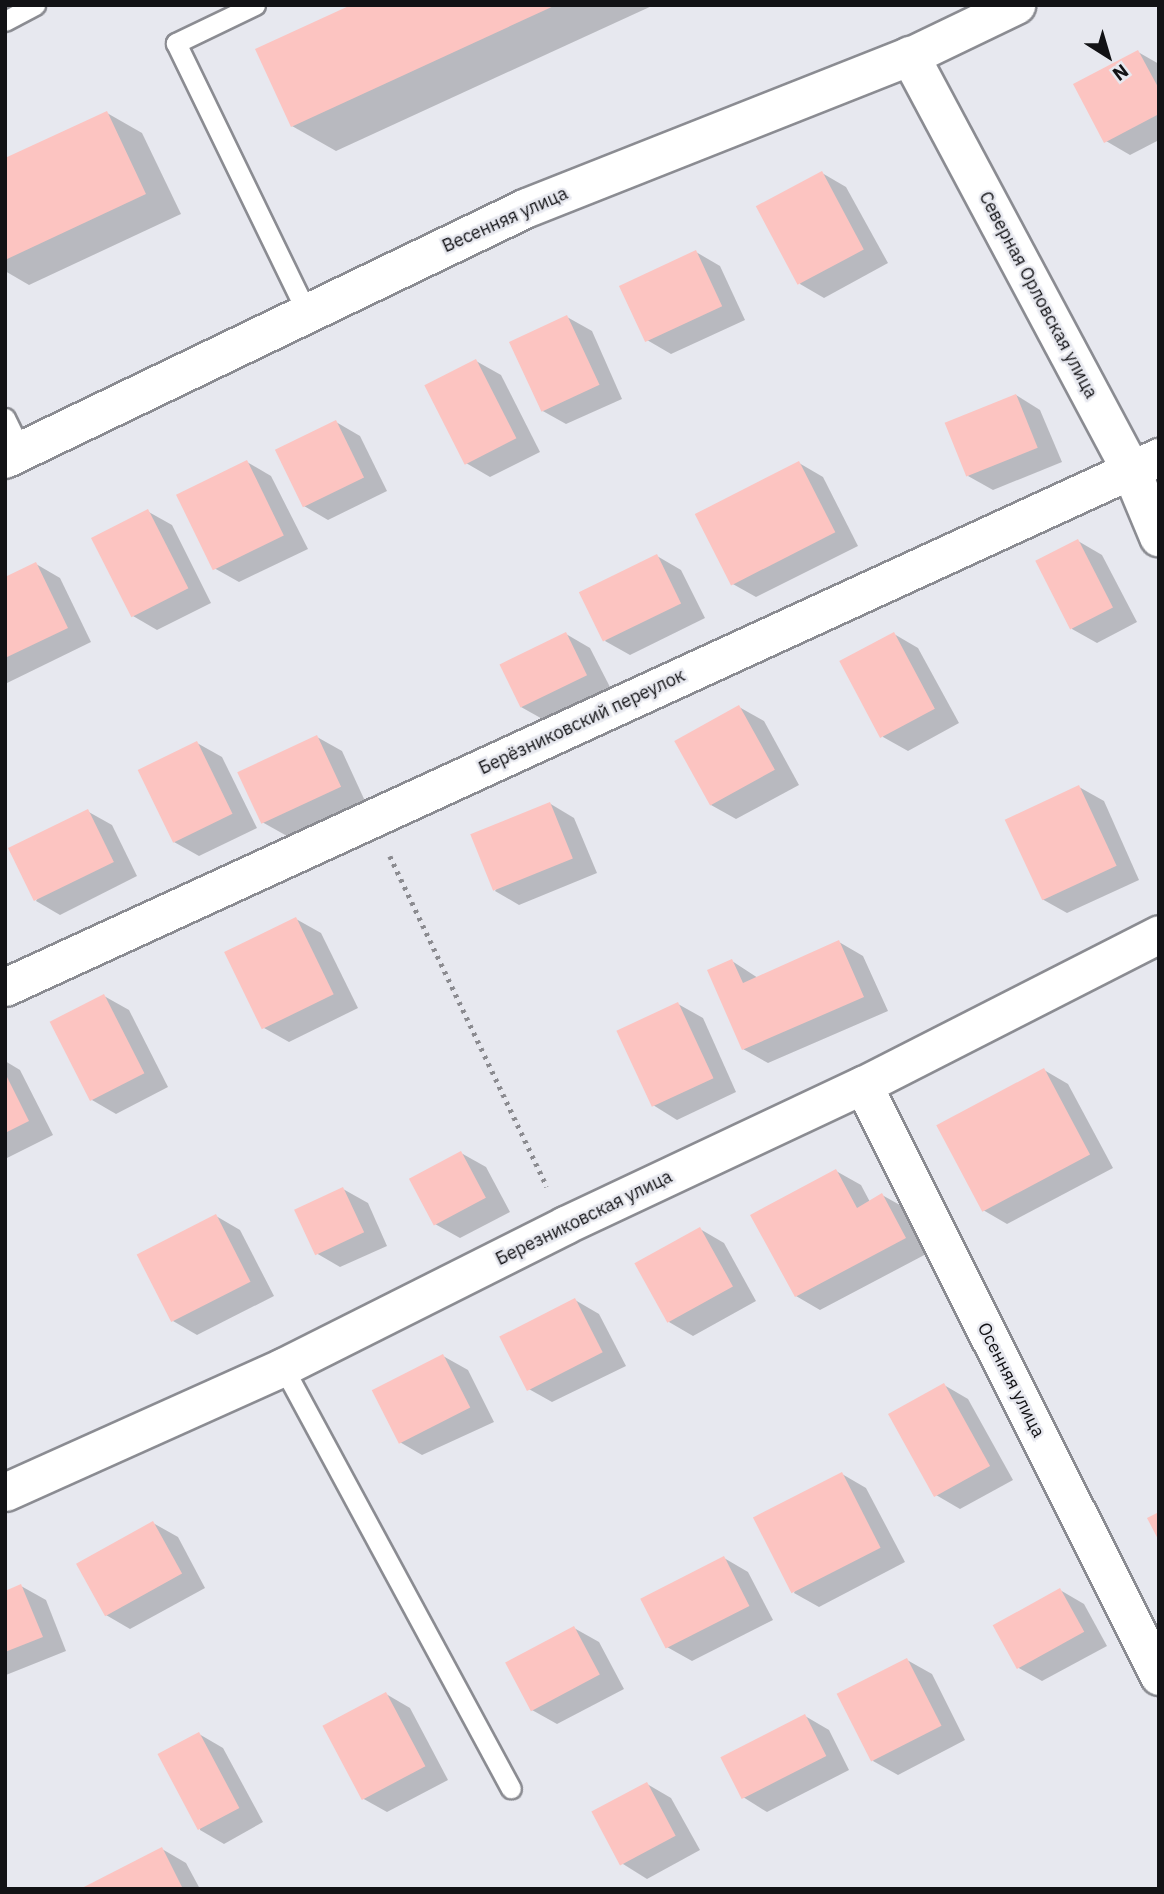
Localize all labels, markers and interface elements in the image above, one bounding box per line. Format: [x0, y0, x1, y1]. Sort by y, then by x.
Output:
north arrow [1073, 21, 1143, 91]
text: N [1108, 59, 1133, 86]
street label: Весенняя улица [439, 183, 571, 257]
street label: Северная Орловская улица [974, 188, 1102, 402]
street label: Берёзниковский переулок [475, 665, 689, 779]
street label: Березниковская улица [492, 1166, 676, 1270]
street label: Осенняя улица [973, 1319, 1049, 1441]

